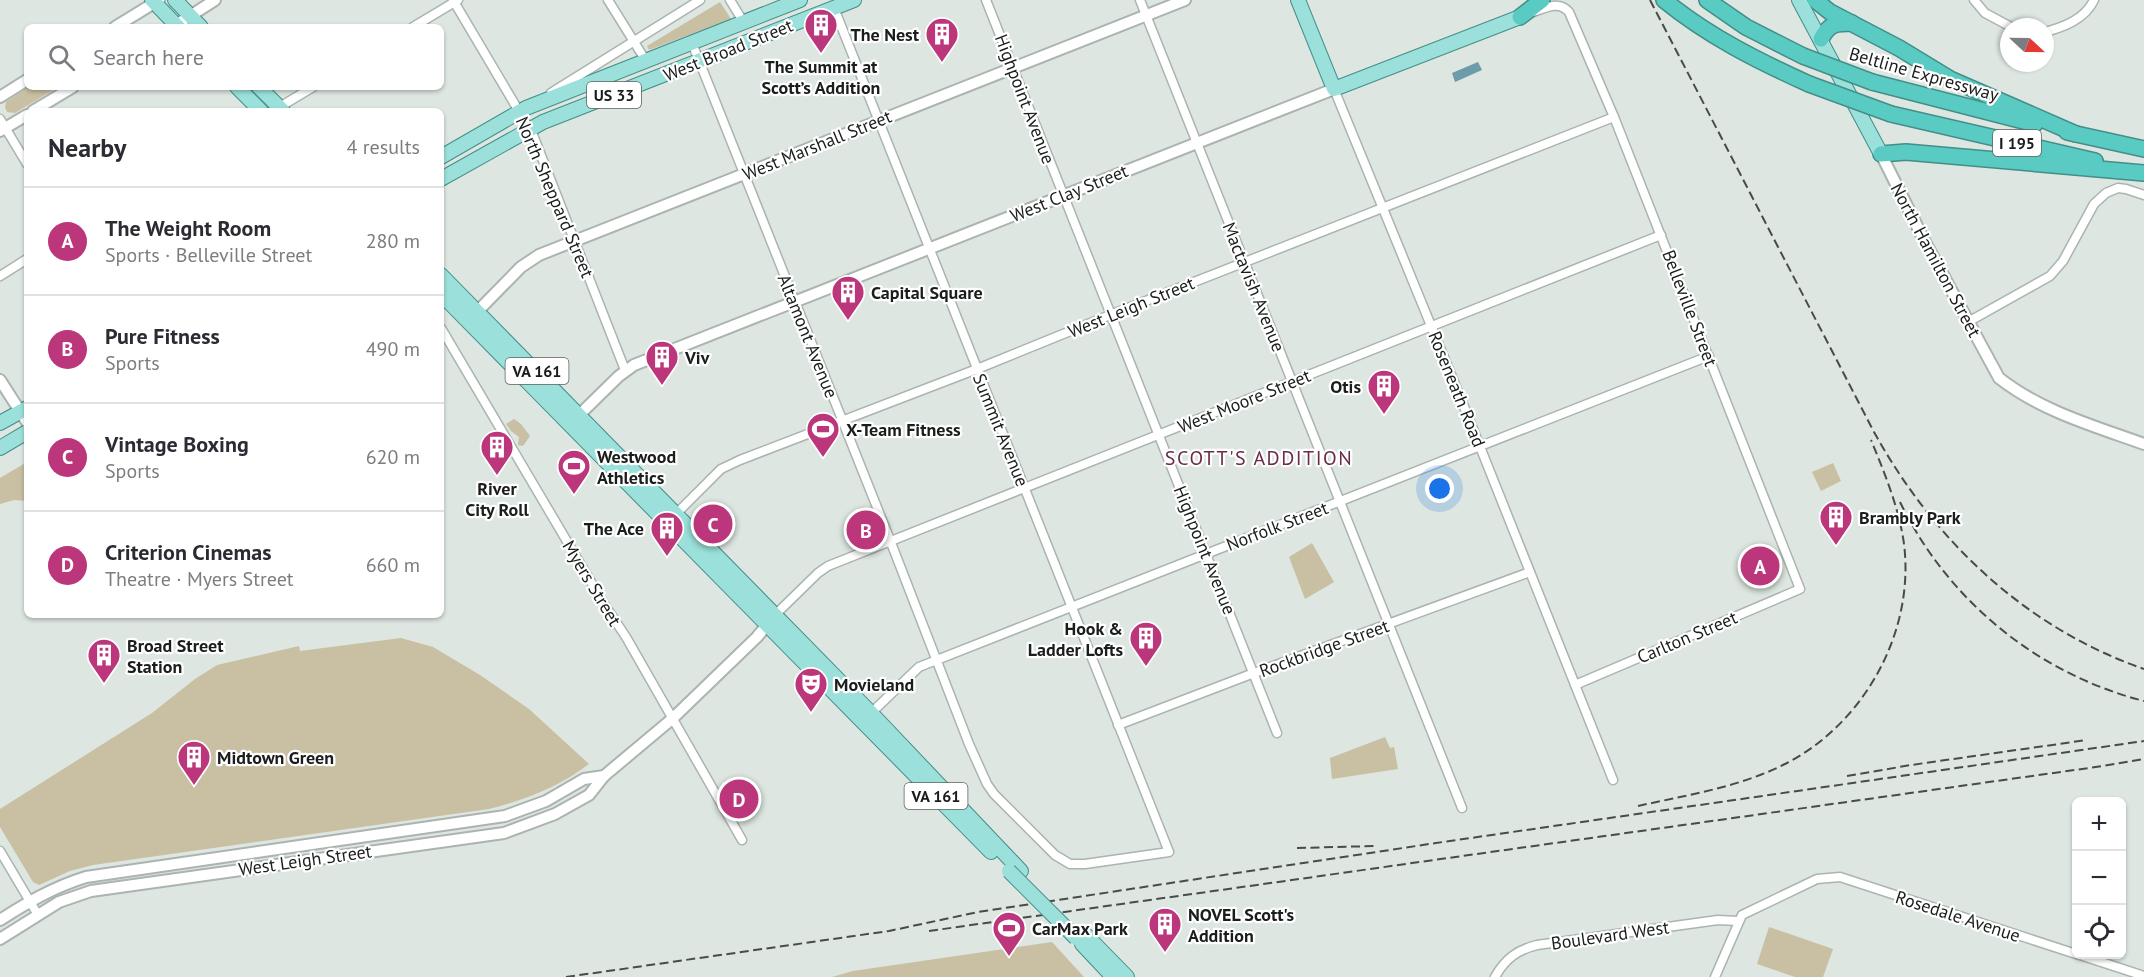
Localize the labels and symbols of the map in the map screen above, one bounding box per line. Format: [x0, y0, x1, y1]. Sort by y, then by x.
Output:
building icon: The Summit at Scott’s Addition [803, 7, 839, 54]
street label: West Broad Street [660, 14, 796, 86]
building icon: The Nest [924, 16, 960, 63]
north arrow [2000, 18, 2054, 72]
place label: The Nest [850, 23, 920, 46]
street label: Highpoint Avenue [990, 31, 1060, 167]
street label: Beltline Expressway [1847, 42, 2002, 107]
place label: The Summit at Scott’s Addition [762, 55, 880, 99]
road number: US 33 [587, 82, 641, 108]
street label: West Marshall Street [739, 105, 895, 185]
street label: North Sheppard Street [511, 113, 599, 281]
road number: I 195 [1993, 130, 2041, 156]
street label: West Clay Street [1007, 159, 1131, 227]
street label: North Hamilton Street [1886, 179, 1986, 341]
street label: Mactavish Avenue [1218, 219, 1290, 355]
street label: Belleville Street [1657, 247, 1723, 369]
street label: Altamont Avenue [773, 271, 843, 401]
street label: West Leigh Street [1064, 271, 1198, 343]
building icon: Capital Square [830, 274, 866, 321]
place label: Capital Square [871, 281, 983, 304]
street label: Roseneath Road [1423, 328, 1491, 450]
building icon: Viv [644, 339, 680, 386]
place label: Viv [684, 346, 710, 369]
road number: VA 161 [506, 358, 568, 384]
street label: West Moore Street [1174, 364, 1314, 438]
building icon: Otis [1366, 368, 1402, 415]
street label: Summit Avenue [968, 370, 1034, 490]
place label: Otis [1330, 375, 1361, 398]
sports icon: X-Team Fitness [805, 411, 841, 458]
place label: X-Team Fitness [846, 418, 961, 441]
building icon: River City Roll [479, 429, 515, 476]
place label: Westwood Athletics [597, 445, 676, 489]
district label: SCOTT'S ADDITION [1165, 445, 1353, 471]
sports icon: Westwood Athletics [556, 448, 592, 495]
your location [1425, 474, 1454, 503]
place label: River City Roll [465, 477, 529, 521]
street label: Highpoint Avenue [1169, 482, 1241, 618]
street label: Norfolk Street [1223, 496, 1331, 556]
building icon: Brambly Park [1818, 499, 1854, 546]
pin: C [694, 502, 732, 546]
place label: Brambly Park [1859, 506, 1961, 529]
pin: B [846, 508, 886, 552]
building icon: The Ace [649, 510, 685, 557]
place label: The Ace [584, 517, 644, 540]
street label: Myers Street [557, 536, 627, 630]
pin: A [1740, 544, 1780, 588]
street label: Carlton Street [1634, 606, 1740, 668]
street label: Rockbridge Street [1256, 614, 1392, 682]
place label: Hook & Ladder Lofts [1028, 617, 1123, 661]
building icon: Hook & Ladder Lofts [1128, 620, 1164, 667]
place label: Broad Street Station [127, 634, 224, 678]
building icon: Broad Street Station [86, 637, 122, 684]
theatre icon: Movieland [793, 666, 829, 713]
place label: Movieland [834, 673, 914, 696]
building icon: Midtown Green [176, 739, 212, 786]
place label: Midtown Green [217, 746, 334, 769]
pin: D [720, 776, 758, 822]
road number: VA 161 [904, 783, 968, 809]
street label: West Leigh Street [237, 839, 373, 881]
street label: Rosedale Avenue [1893, 885, 2023, 947]
place label: NOVEL Scott's Addition [1188, 903, 1295, 947]
building icon: NOVEL Scott's Addition [1147, 906, 1183, 953]
sports icon: CarMax Park [991, 910, 1027, 957]
street label: Boulevard West [1550, 915, 1670, 955]
place label: CarMax Park [1032, 917, 1128, 940]

